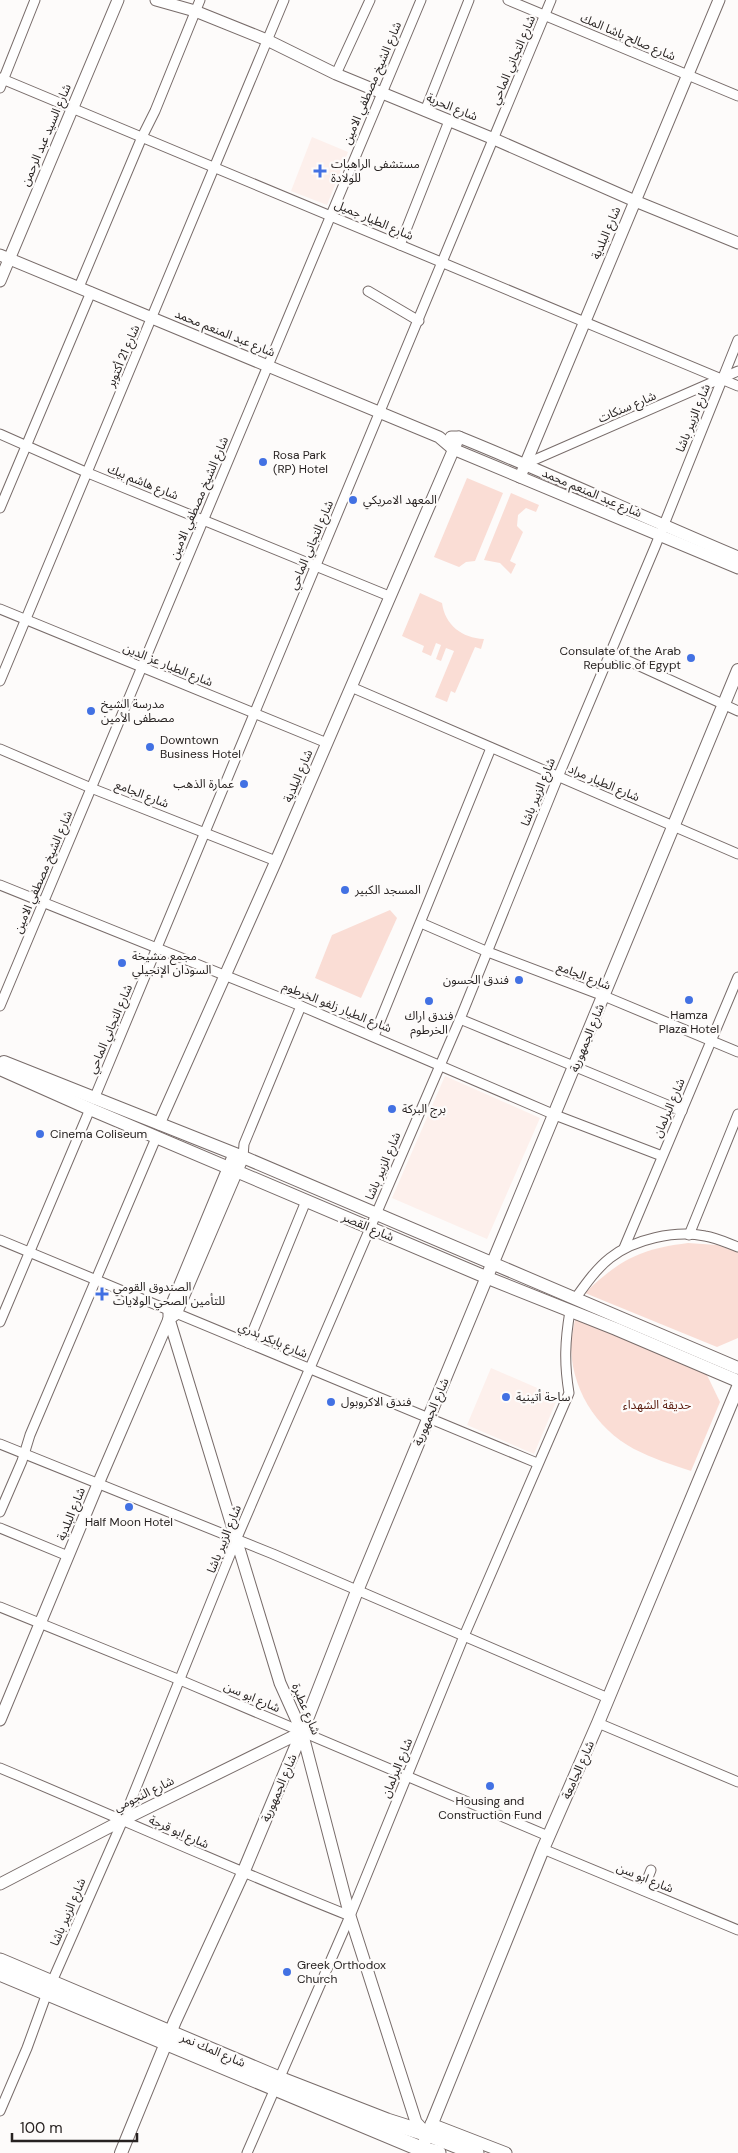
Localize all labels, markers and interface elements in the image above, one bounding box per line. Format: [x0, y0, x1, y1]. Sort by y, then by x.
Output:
street label: شارع صالح باشا المك [578, 10, 678, 65]
street label: شارع التجاني الماحي [487, 13, 541, 108]
street label: شارع الشيخ مصطفي الامين [339, 19, 407, 147]
street label: شارع السيد عبد الرحمن [17, 81, 76, 189]
street label: شارع الحرية [424, 89, 480, 125]
place label: مستشفى الراهبات للولادة [331, 156, 420, 186]
marker: مستشفى الراهبات للولادة [313, 164, 327, 178]
street label: شارع الطيار جميل [332, 196, 416, 245]
street label: شارع البلدية [588, 204, 625, 262]
street label: شارع عبد المنعم محمد [172, 306, 278, 361]
street label: شارع 21 أكتوبر [102, 322, 144, 391]
street label: شارع الزبير باشا [672, 382, 715, 455]
street label: شارع سنكات [596, 388, 659, 427]
street label: شارع الشيخ مصطفي الامين [166, 434, 234, 562]
place label: Rosa Park (RP) Hotel [273, 447, 328, 477]
marker: Rosa Park (RP) Hotel [257, 456, 269, 468]
street label: شارع هاشم بيك [105, 461, 181, 504]
street label: شارع عبد المنعم محمد [539, 465, 644, 522]
place label: المعهد الامريكي [363, 492, 437, 510]
marker: المعهد الامريكي [347, 494, 359, 506]
street label: شارع التجاني الماحي [285, 498, 339, 593]
street label: شارع الطيار عز الدين [120, 640, 215, 691]
place label: Consulate of the Arab Republic of Egypt [559, 643, 681, 673]
marker: Consulate of the Arab Republic of Egypt [685, 652, 697, 664]
place label: مدرسة الشيخ مصطفى الأمين [101, 696, 175, 726]
marker: مدرسة الشيخ مصطفى الأمين [85, 705, 97, 717]
place label: Downtown Business Hotel [160, 732, 241, 762]
marker: Downtown Business Hotel [144, 741, 156, 753]
street label: شارع البلدية [280, 747, 317, 805]
street label: شارع الزبير باشا [517, 756, 560, 829]
street label: شارع الطيار مراد [566, 761, 642, 806]
street label: شارع الجامع [112, 776, 171, 813]
place label: عمارة الذهب [173, 776, 234, 792]
marker: عمارة الذهب [238, 778, 250, 790]
street label: شارع الشيخ مصطفي الامين [10, 808, 78, 936]
place label: المسجد الكبير [354, 882, 421, 898]
marker: المسجد الكبير [339, 884, 351, 896]
place label: مجمع مشيخة السودان الإنجيلي [132, 948, 212, 980]
marker: مجمع مشيخة السودان الإنجيلي [116, 957, 128, 969]
street label: شارع الجامع [554, 958, 613, 995]
place label: فندق الحسون [443, 972, 509, 988]
marker: فندق الحسون [513, 974, 525, 986]
street label: شارع الطيار زلفو الخرطوم [280, 978, 394, 1037]
street label: شارع التجاني الماحي [84, 982, 138, 1077]
marker: Hamza Plaza Hotel [683, 994, 695, 1006]
marker: فندق اراك الخرطوم [423, 995, 435, 1007]
street label: شارع الجمهورية [566, 1001, 609, 1075]
place label: Hamza Plaza Hotel [659, 1007, 719, 1037]
place label: فندق اراك الخرطوم [405, 1008, 453, 1039]
street label: شارع البرلمان [649, 1076, 690, 1140]
place label: برج البركة [402, 1101, 446, 1118]
marker: برج البركة [386, 1103, 398, 1115]
place label: Cinema Coliseum [50, 1126, 147, 1142]
marker: Cinema Coliseum [34, 1128, 46, 1140]
street label: شارع الزبير باشا [362, 1130, 405, 1203]
street label: شارع القصر [338, 1209, 396, 1246]
place label: الصندوق القومي للتأمين الصحي الولايات [113, 1279, 225, 1311]
marker: الصندوق القومي للتأمين الصحي الولايات [95, 1287, 109, 1301]
street label: شارع بابكر بدري [235, 1318, 310, 1363]
street label: شارع الجمهورية [409, 1376, 453, 1449]
place label: ساحة أتينية [516, 1389, 570, 1405]
marker: ساحة أتينية [500, 1391, 512, 1403]
place label: فندق الاكروبول [341, 1394, 411, 1410]
marker: فندق الاكروبول [325, 1396, 337, 1408]
park label: حديقة الشهداء [623, 1397, 691, 1413]
street label: شارع البلدية [53, 1485, 90, 1543]
marker: Half Moon Hotel [123, 1501, 135, 1513]
street label: شارع الزبير باشا [203, 1503, 246, 1576]
place label: Half Moon Hotel [85, 1514, 173, 1530]
street label: شارع ابو سن [221, 1678, 283, 1717]
street label: شارع عطبرة [287, 1681, 324, 1738]
street label: شارع البرلمان [378, 1736, 417, 1801]
street label: شارع الجامعة [558, 1738, 599, 1802]
street label: شارع الجمهورية [257, 1752, 301, 1825]
street label: شارع النجومي [111, 1773, 178, 1817]
marker: Housing and Construction Fund [484, 1780, 496, 1792]
place label: Housing and Construction Fund [438, 1793, 542, 1823]
street label: شارع ابو قرجة [146, 1812, 212, 1853]
street label: شارع ابو سن [614, 1859, 676, 1898]
street label: شارع الزبير باشا [47, 1876, 90, 1949]
place label: Greek Orthodox Church [297, 1957, 386, 1987]
marker: Greek Orthodox Church [281, 1966, 293, 1978]
street label: شارع المك نمر [177, 2029, 248, 2072]
scale bar [12, 2110, 138, 2142]
text: 100 m [20, 2118, 63, 2138]

